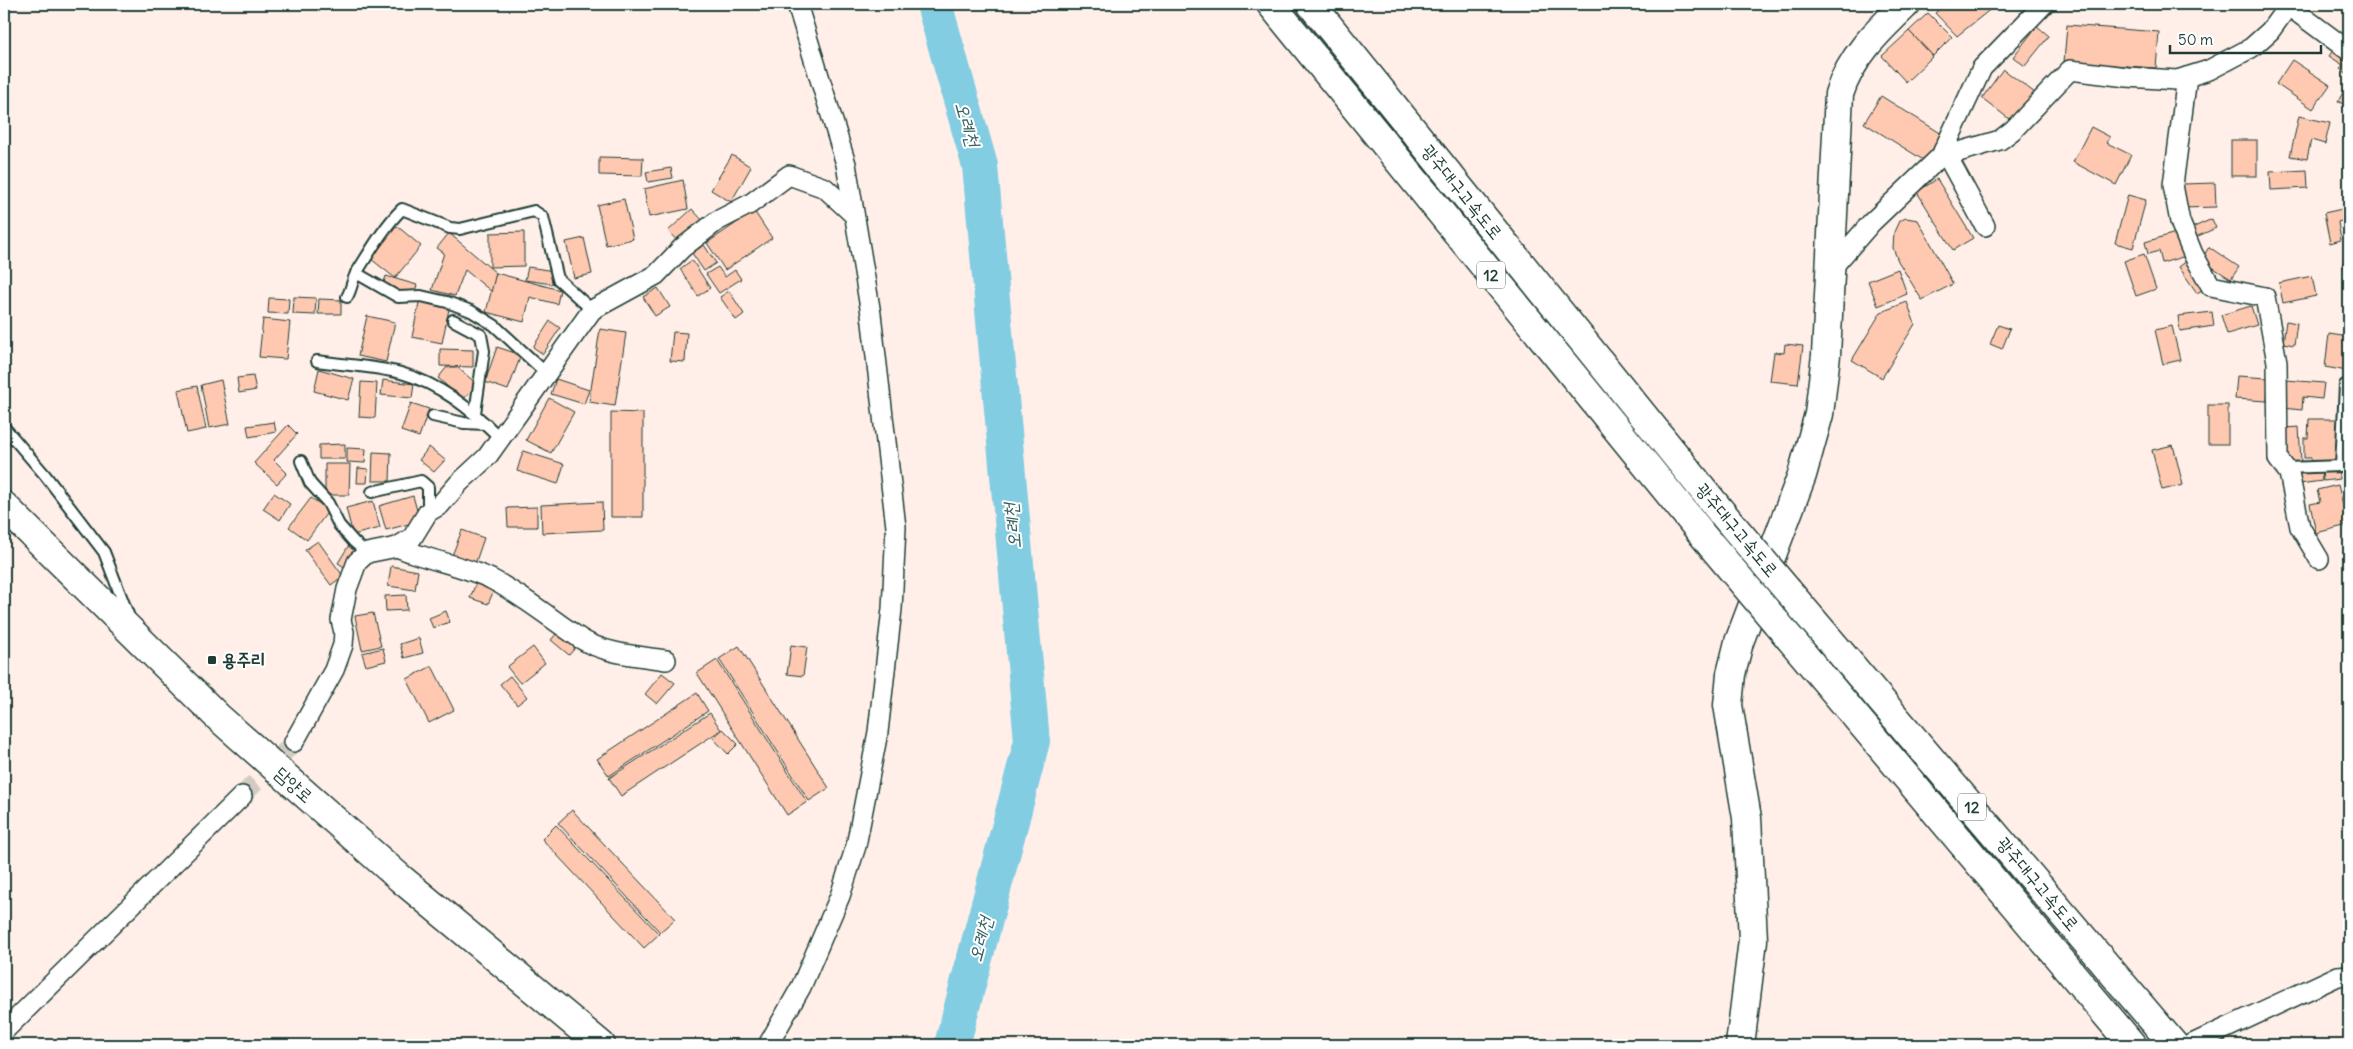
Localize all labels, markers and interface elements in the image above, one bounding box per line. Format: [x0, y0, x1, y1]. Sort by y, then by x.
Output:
scale bar [2170, 22, 2322, 54]
text: 50 m [2178, 30, 2213, 49]
water label: 오례천 [950, 99, 986, 151]
street label: 광주대구고속도로 [1417, 139, 1508, 244]
road number: 12 [1477, 262, 1505, 288]
street label: 광주대구고속도로 [1691, 478, 1783, 581]
water label: 오례천 [998, 500, 1026, 550]
place label: 용주리 [222, 648, 265, 671]
marker: 용주리 [206, 654, 218, 666]
street label: 담양로 [270, 762, 318, 808]
road number: 12 [1958, 794, 1986, 820]
street label: 광주대구고속도로 [1992, 832, 2084, 935]
water label: 오례천 [962, 912, 998, 964]

